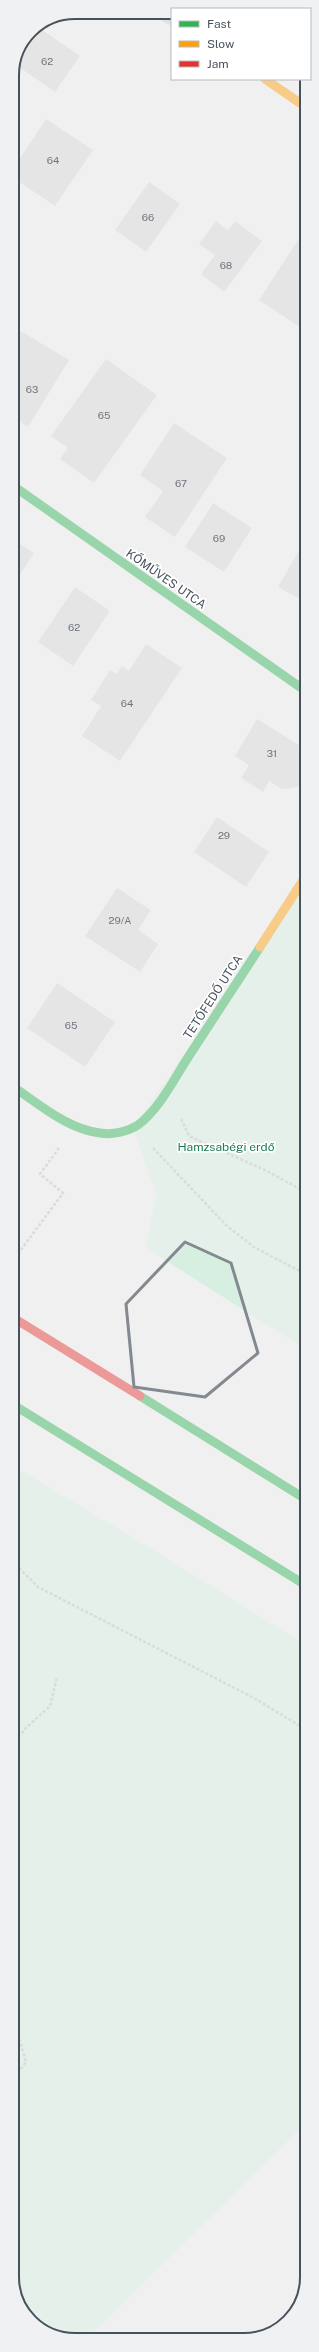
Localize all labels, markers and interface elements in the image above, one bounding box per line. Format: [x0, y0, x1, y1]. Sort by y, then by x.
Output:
legend [171, 8, 311, 80]
text: Fast [207, 17, 232, 31]
text: Slow [207, 37, 235, 51]
house number: 62 [41, 55, 53, 67]
text: Jam [207, 57, 229, 71]
house number: 64 [47, 154, 59, 166]
house number: 66 [142, 211, 154, 223]
house number: 68 [220, 259, 232, 271]
house number: 63 [26, 383, 38, 395]
house number: 65 [98, 409, 110, 421]
house number: 67 [175, 477, 187, 489]
house number: 69 [213, 532, 225, 544]
street label: KŐMŰVES UTCA [123, 546, 209, 612]
house number: 62 [68, 621, 80, 633]
house number: 64 [121, 697, 133, 709]
house number: 31 [267, 747, 277, 759]
house number: 29 [218, 829, 230, 841]
house number: 29/A [109, 914, 131, 926]
street label: TETŐFEDŐ UTCA [181, 952, 246, 1042]
house number: 65 [65, 1019, 77, 1031]
park label: Hamzsabégi erdő [177, 1140, 275, 1154]

